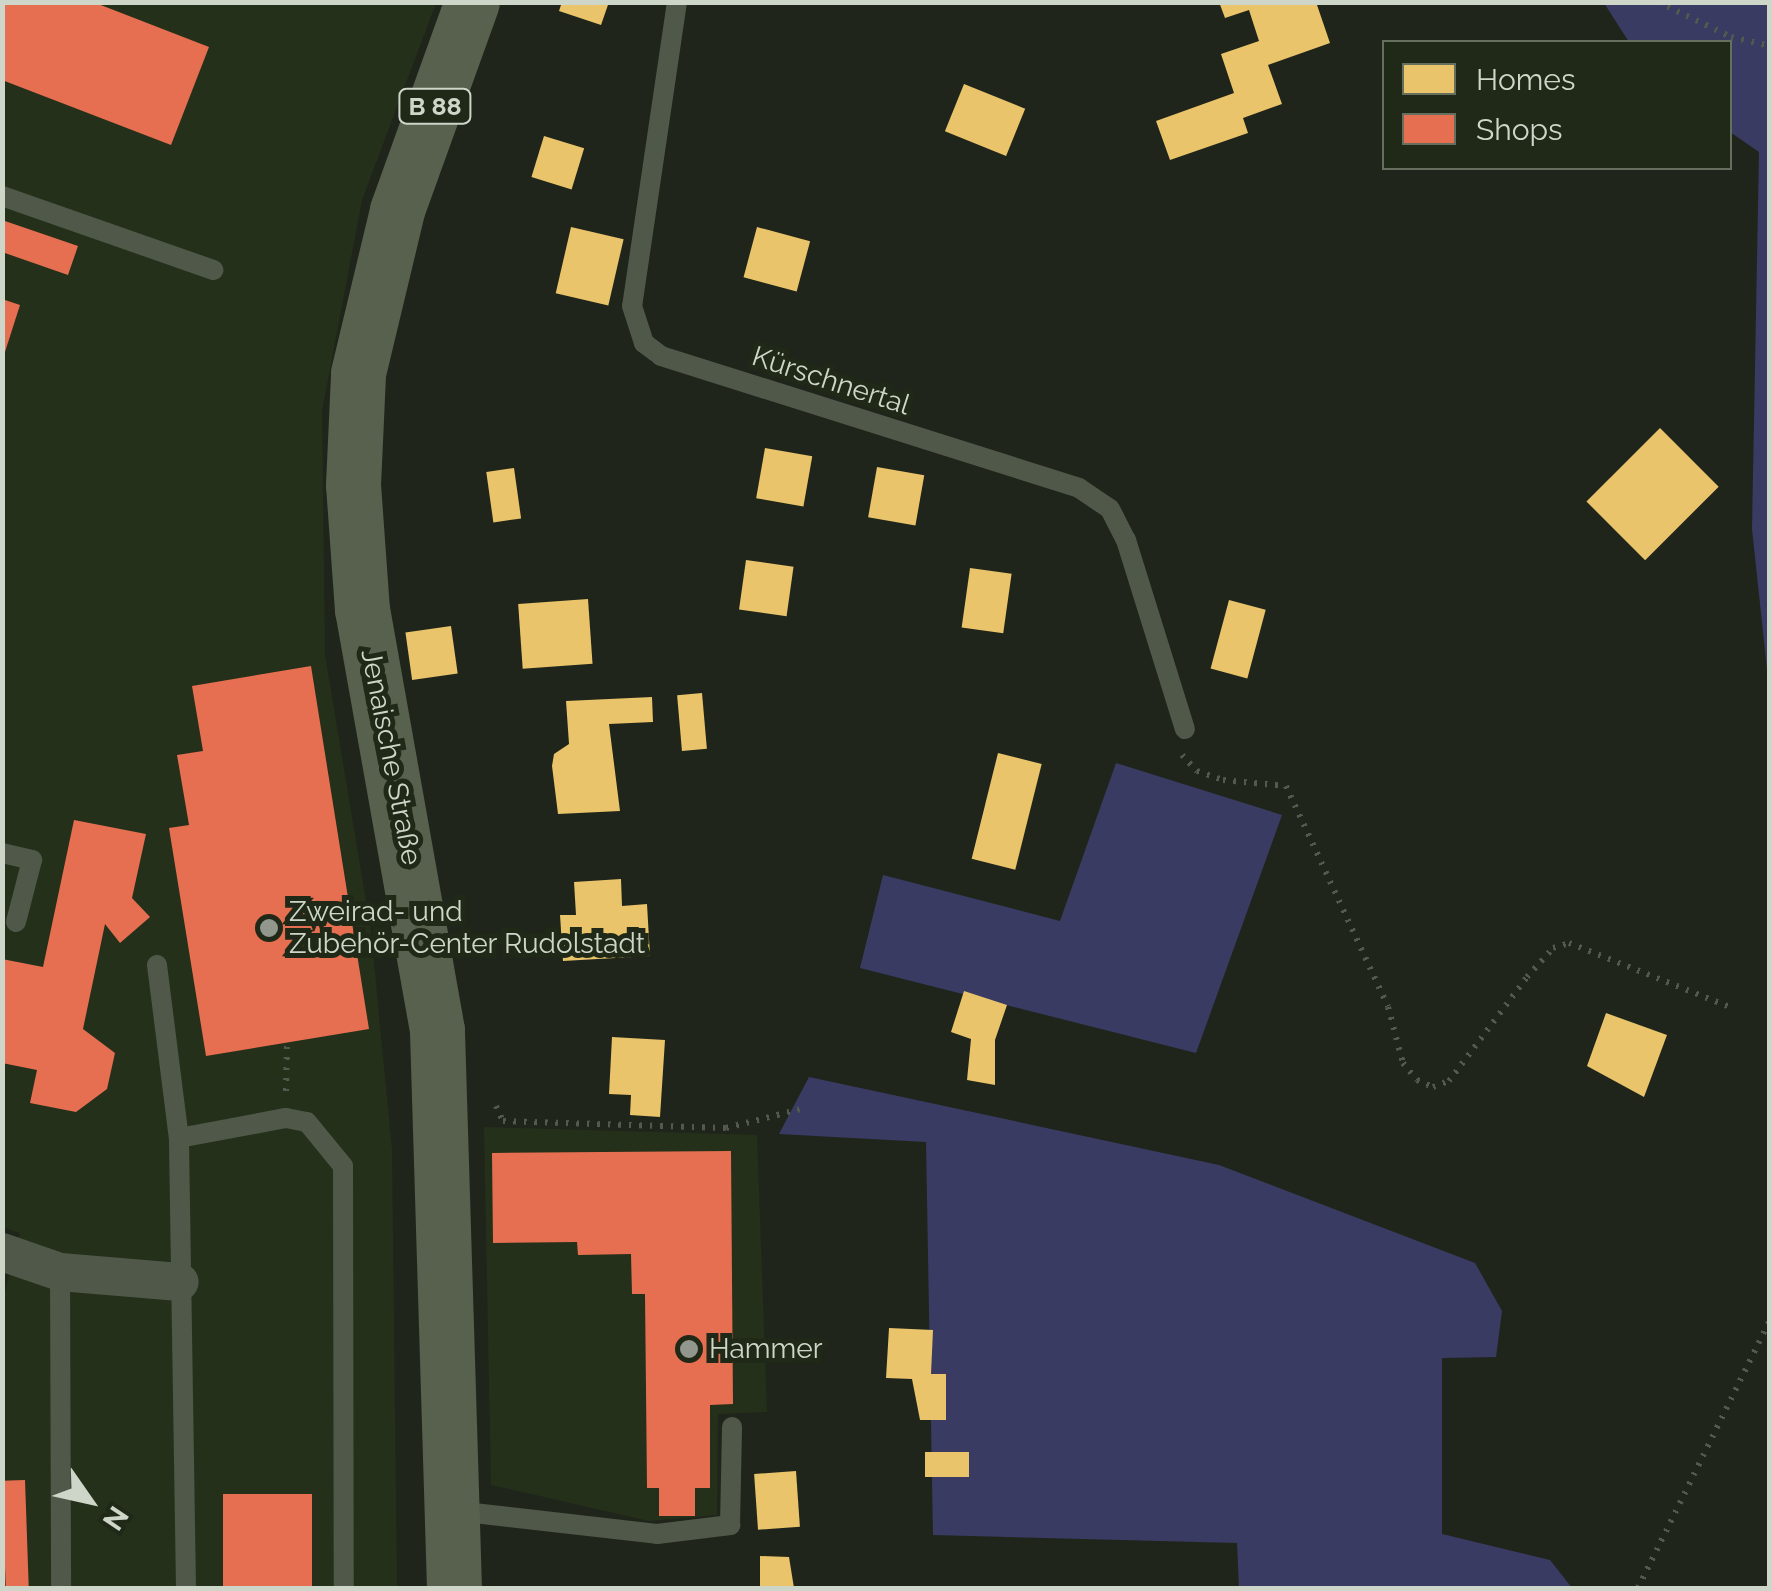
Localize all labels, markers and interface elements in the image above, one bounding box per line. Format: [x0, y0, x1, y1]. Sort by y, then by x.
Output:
legend [1382, 40, 1732, 170]
text: Homes [1476, 62, 1575, 97]
road number: B 88 [398, 86, 472, 126]
text: Shops [1476, 112, 1563, 147]
street label: Kürschnertal [748, 340, 914, 422]
street label: Jenaische Straße [354, 646, 428, 868]
place label: Zweirad- und Zubehör-Center Rudolstadt [289, 895, 646, 961]
marker: Zweirad- und Zubehör-Center Rudolstadt [258, 917, 280, 939]
place label: Hammer [709, 1332, 823, 1366]
marker: Hammer [678, 1338, 700, 1360]
north arrow [40, 1451, 140, 1551]
text: N [96, 1500, 135, 1536]

